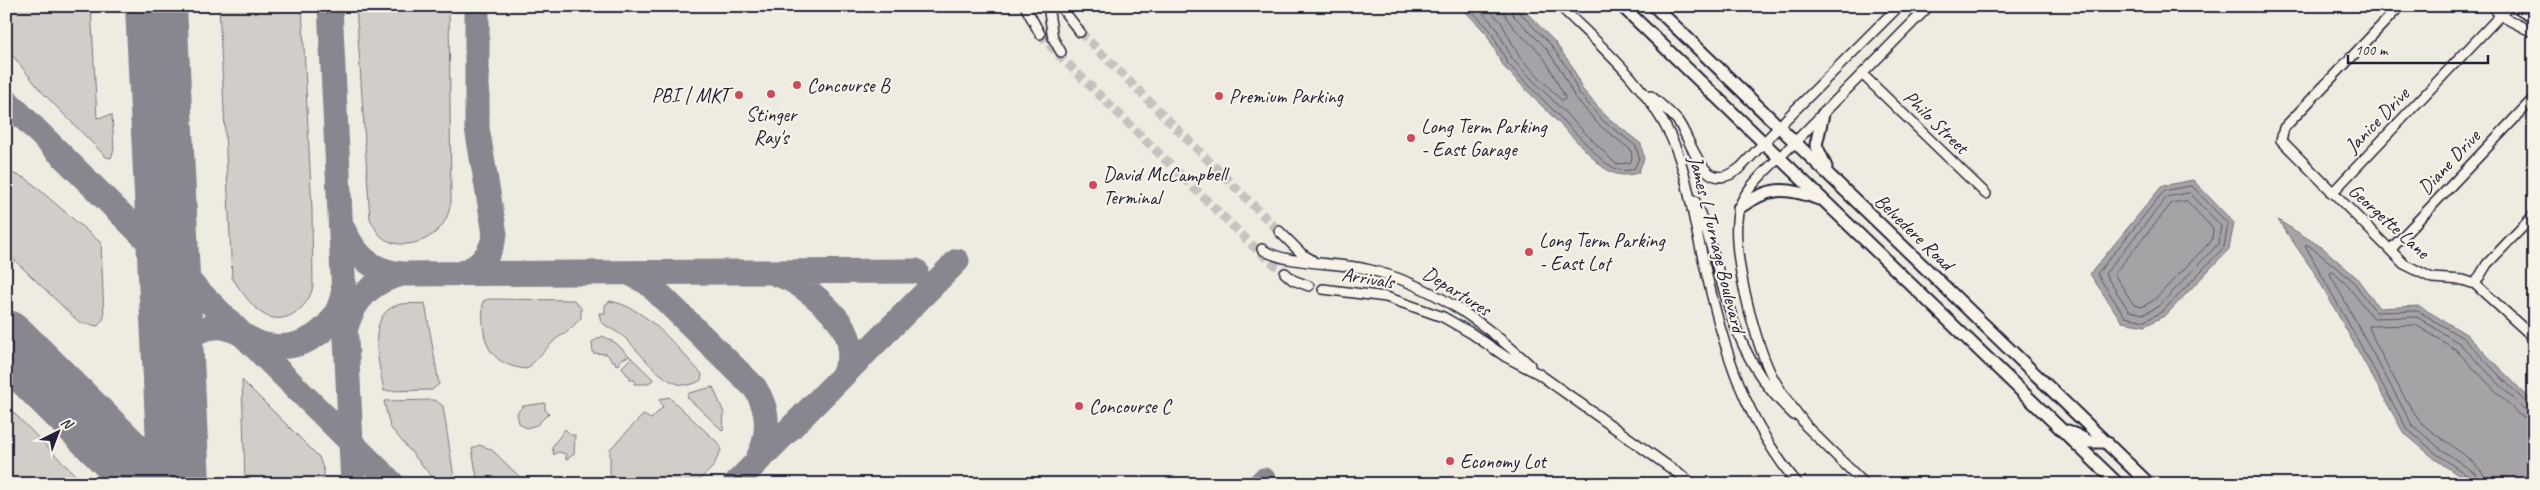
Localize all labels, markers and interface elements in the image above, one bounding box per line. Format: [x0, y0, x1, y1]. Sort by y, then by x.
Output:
scale bar [2348, 32, 2488, 64]
text: 100 m [2355, 41, 2389, 60]
place label: Concourse B [807, 73, 891, 98]
marker: Concourse B [791, 79, 803, 91]
street label: Janice Drive [2339, 81, 2415, 159]
place label: PBI | MKT [652, 83, 734, 108]
place label: Premium Parking [1229, 84, 1344, 109]
street label: Philo Street [1898, 85, 1976, 161]
marker: Stinger Ray's [765, 88, 777, 100]
marker: PBI | MKT [733, 89, 745, 101]
marker: Premium Parking [1213, 90, 1225, 102]
place label: Stinger Ray's [746, 102, 798, 150]
place label: Long Term Parking - East Garage [1421, 114, 1548, 162]
street label: Diane Drive [2413, 123, 2486, 200]
marker: Long Term Parking - East Garage [1405, 132, 1417, 144]
street label: James L Turnage Boulevard [1683, 152, 1752, 338]
place label: David McCampbell Terminal [1103, 162, 1230, 210]
street label: Georgette Lane [2343, 178, 2436, 265]
marker: David McCampbell Terminal [1087, 179, 1099, 191]
street label: Belvedere Road [1869, 188, 1961, 278]
place label: Long Term Parking - East Lot [1539, 228, 1666, 276]
marker: Long Term Parking - East Lot [1523, 246, 1535, 258]
street label: Departures [1418, 260, 1498, 323]
street label: Arrivals [1340, 262, 1398, 295]
place label: Concourse C [1089, 394, 1173, 419]
marker: Concourse C [1073, 400, 1085, 412]
north arrow [32, 408, 82, 458]
text: N [57, 413, 77, 433]
place label: Economy Lot [1460, 449, 1548, 474]
marker: Economy Lot [1444, 455, 1456, 467]

